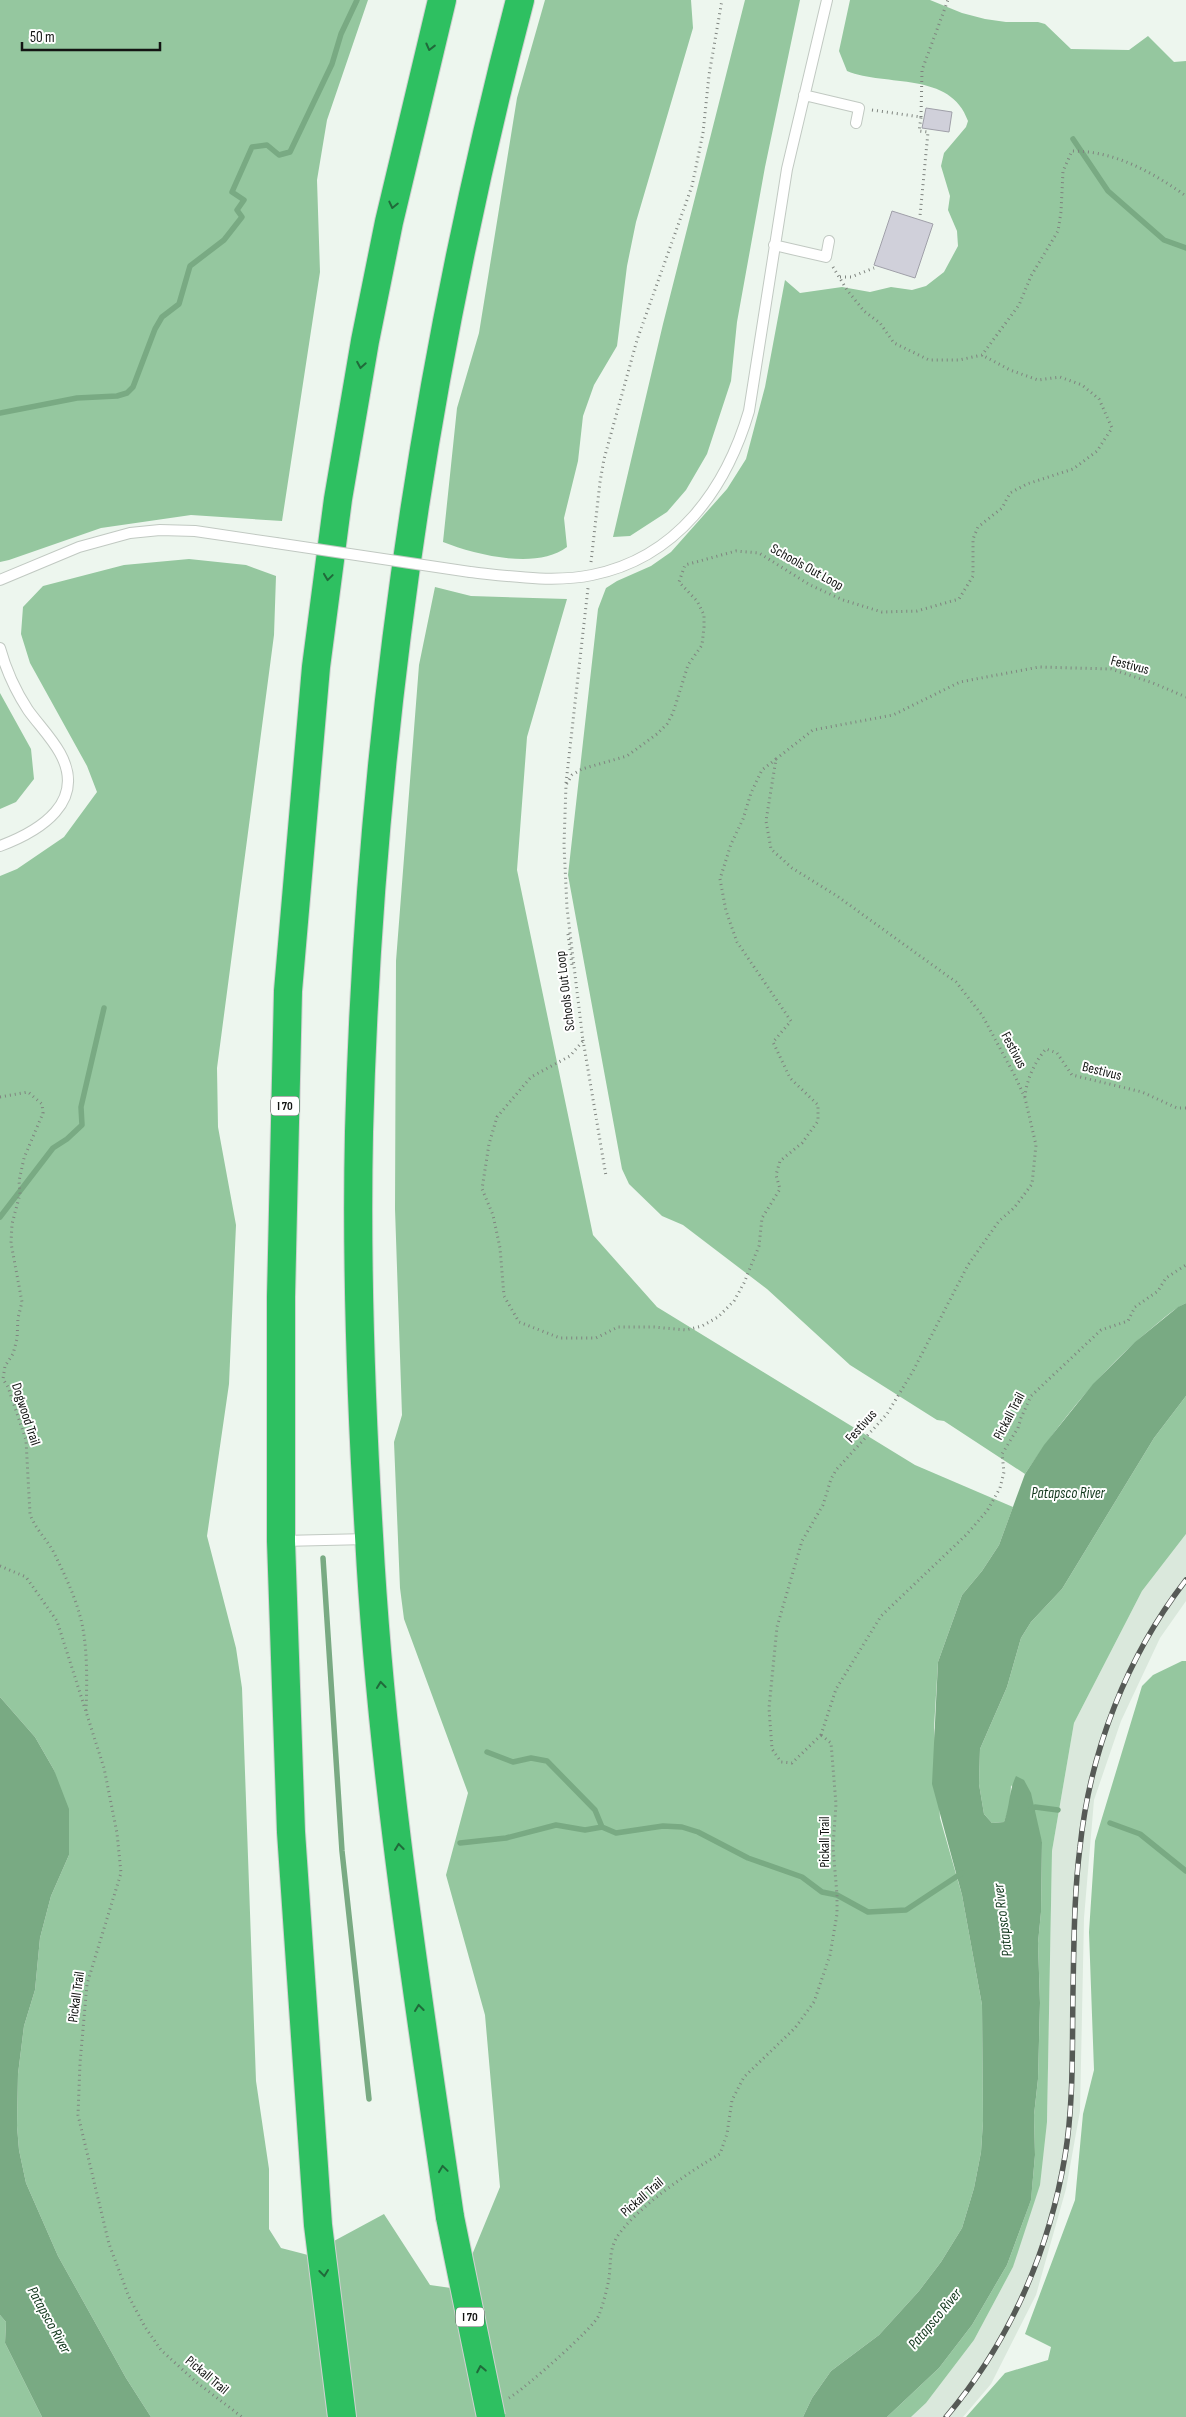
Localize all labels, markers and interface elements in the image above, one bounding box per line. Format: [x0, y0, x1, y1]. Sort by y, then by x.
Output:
scale bar [22, 20, 160, 52]
text: 50 m [30, 28, 55, 47]
one-way arrow [425, 43, 436, 52]
one-way arrow [388, 201, 399, 210]
one-way arrow [357, 361, 367, 369]
street label: Schools Out Loop [768, 540, 847, 594]
one-way arrow [323, 574, 334, 582]
street label: Festivus [1109, 652, 1151, 678]
street label: Schools Out Loop [552, 950, 578, 1032]
street label: Festivus [997, 1029, 1031, 1071]
street label: Bestivus [1081, 1058, 1123, 1084]
road number: I 70 [271, 1096, 299, 1116]
street label: Dogwood Trail [8, 1381, 44, 1447]
street label: Pickall Trail [989, 1389, 1029, 1443]
street label: Festivus [842, 1406, 880, 1446]
water label: Patapsco River [1031, 1484, 1106, 1503]
one-way arrow [376, 1681, 387, 1689]
street label: Pickall Trail [816, 1816, 833, 1868]
one-way arrow [394, 1842, 405, 1850]
water label: Patapsco River [989, 1882, 1017, 1958]
street label: Pickall Trail [64, 1970, 88, 2024]
one-way arrow [415, 2004, 425, 2012]
one-way arrow [438, 2164, 449, 2172]
street label: Pickall Trail [617, 2174, 667, 2220]
one-way arrow [318, 2270, 329, 2278]
water label: Patapsco River [23, 2283, 75, 2357]
water label: Patapsco River [904, 2284, 966, 2353]
road number: I 70 [456, 2308, 484, 2326]
street label: Pickall Trail [182, 2352, 232, 2398]
one-way arrow [476, 2365, 487, 2374]

